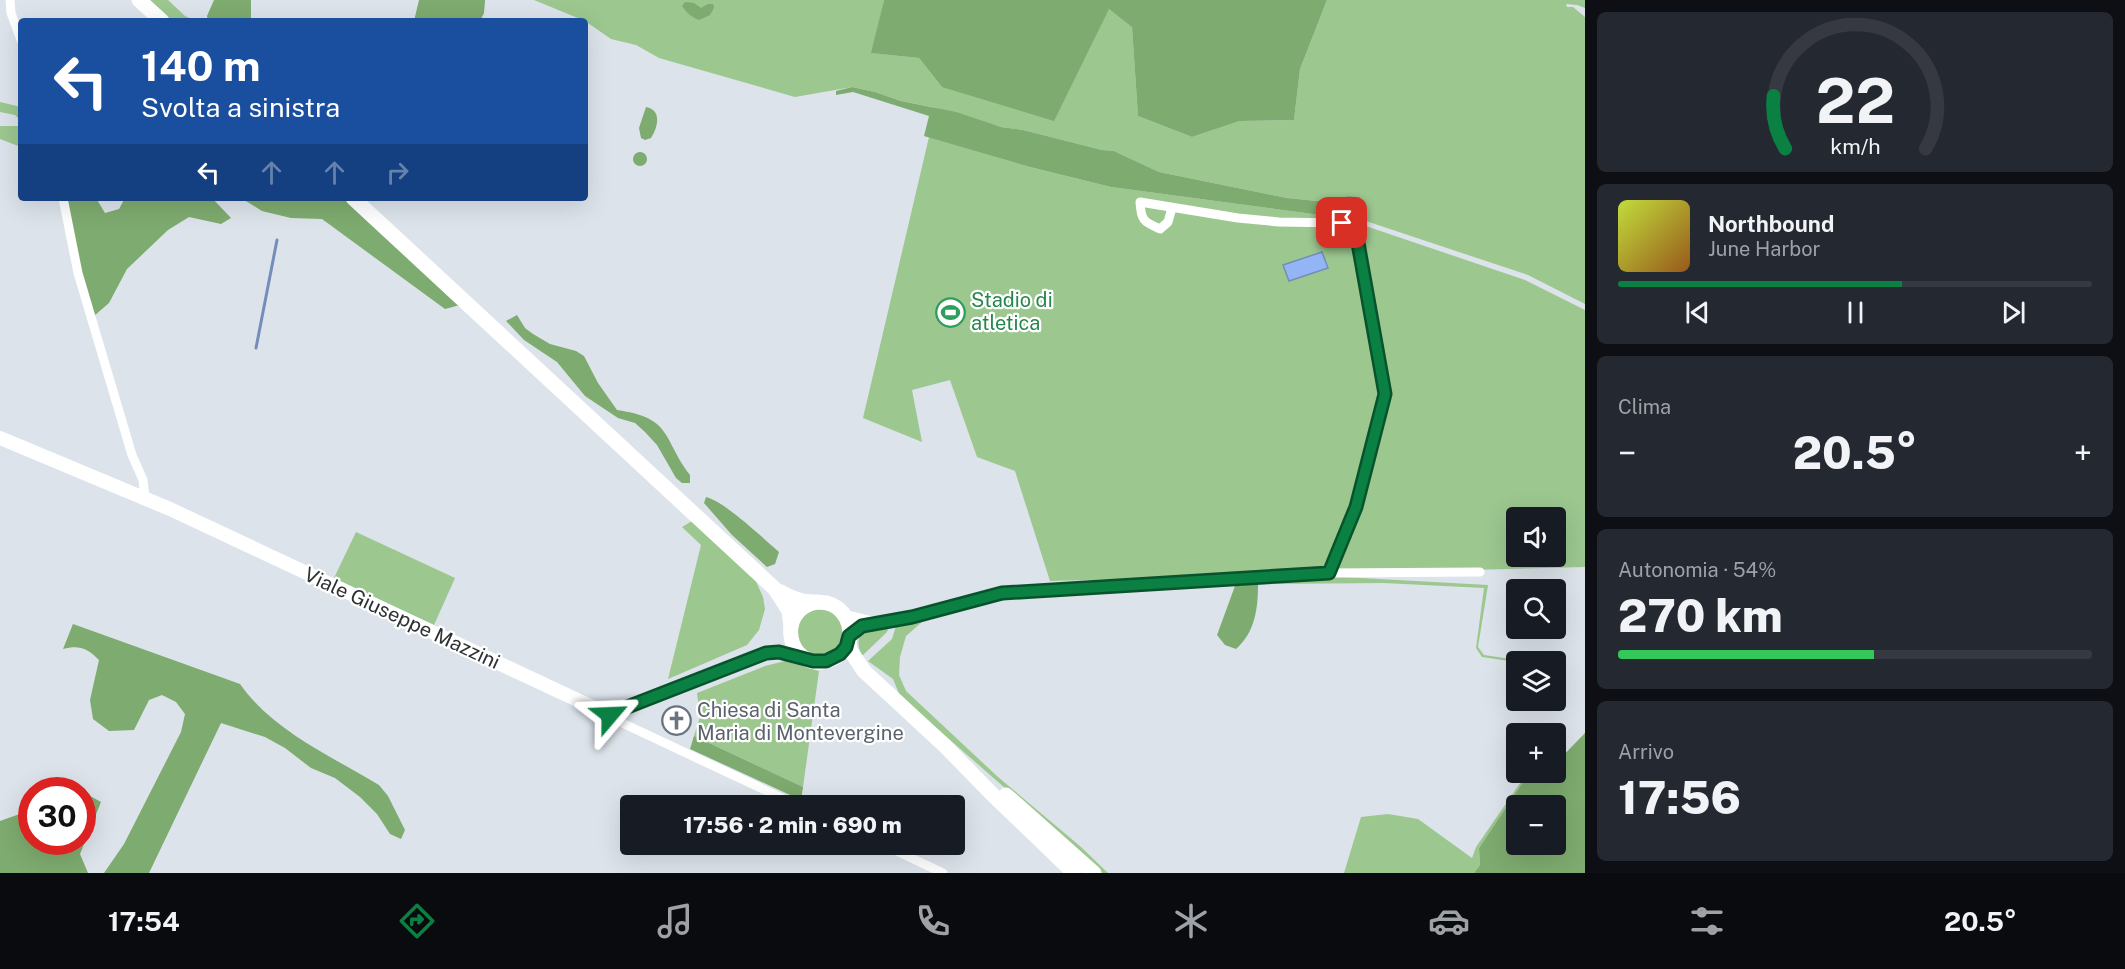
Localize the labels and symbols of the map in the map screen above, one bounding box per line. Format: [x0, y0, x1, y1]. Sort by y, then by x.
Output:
pin [1316, 197, 1367, 248]
place label: Stadio di atletica [971, 288, 1053, 335]
sports icon: Stadio di atletica [934, 296, 966, 328]
street label: Viale Giuseppe Mazzini [300, 562, 504, 674]
position arrow [578, 683, 642, 747]
place label: Chiesa di Santa Maria di Montevergine [697, 698, 904, 745]
church icon: Chiesa di Santa Maria di Montevergine [660, 705, 692, 737]
speed limit sign: 30 [18, 777, 96, 855]

